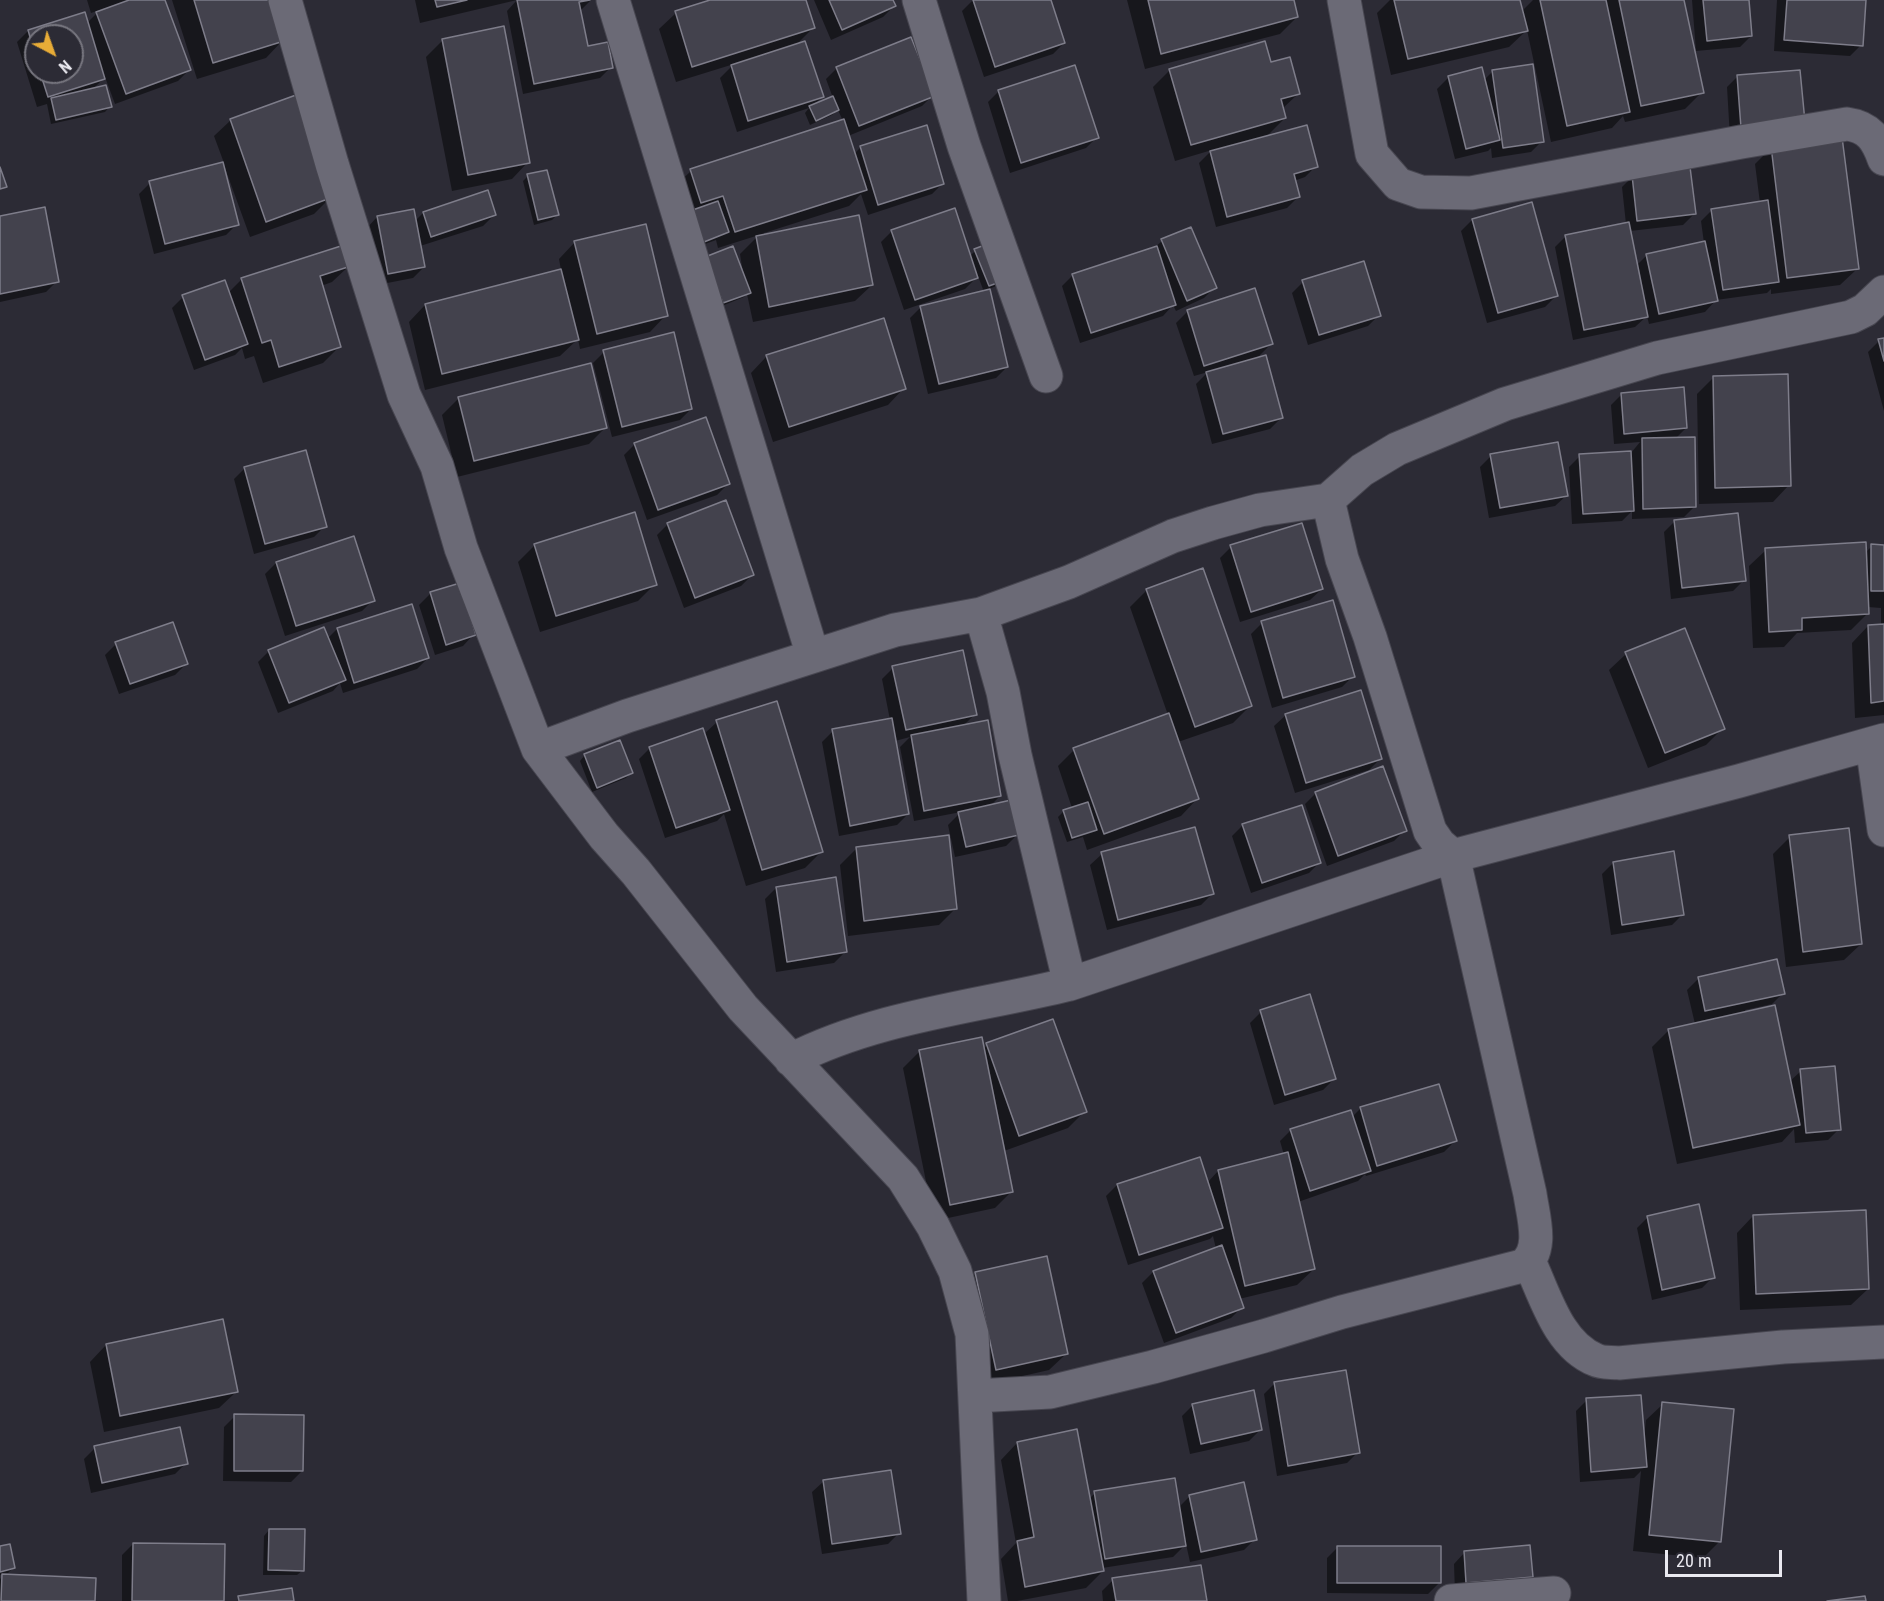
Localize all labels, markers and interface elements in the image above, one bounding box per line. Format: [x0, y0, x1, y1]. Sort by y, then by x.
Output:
north arrow [24, 24, 84, 84]
text: N [55, 56, 75, 77]
scale bar [1668, 1538, 1785, 1576]
text: 20 m [1676, 1550, 1711, 1571]

